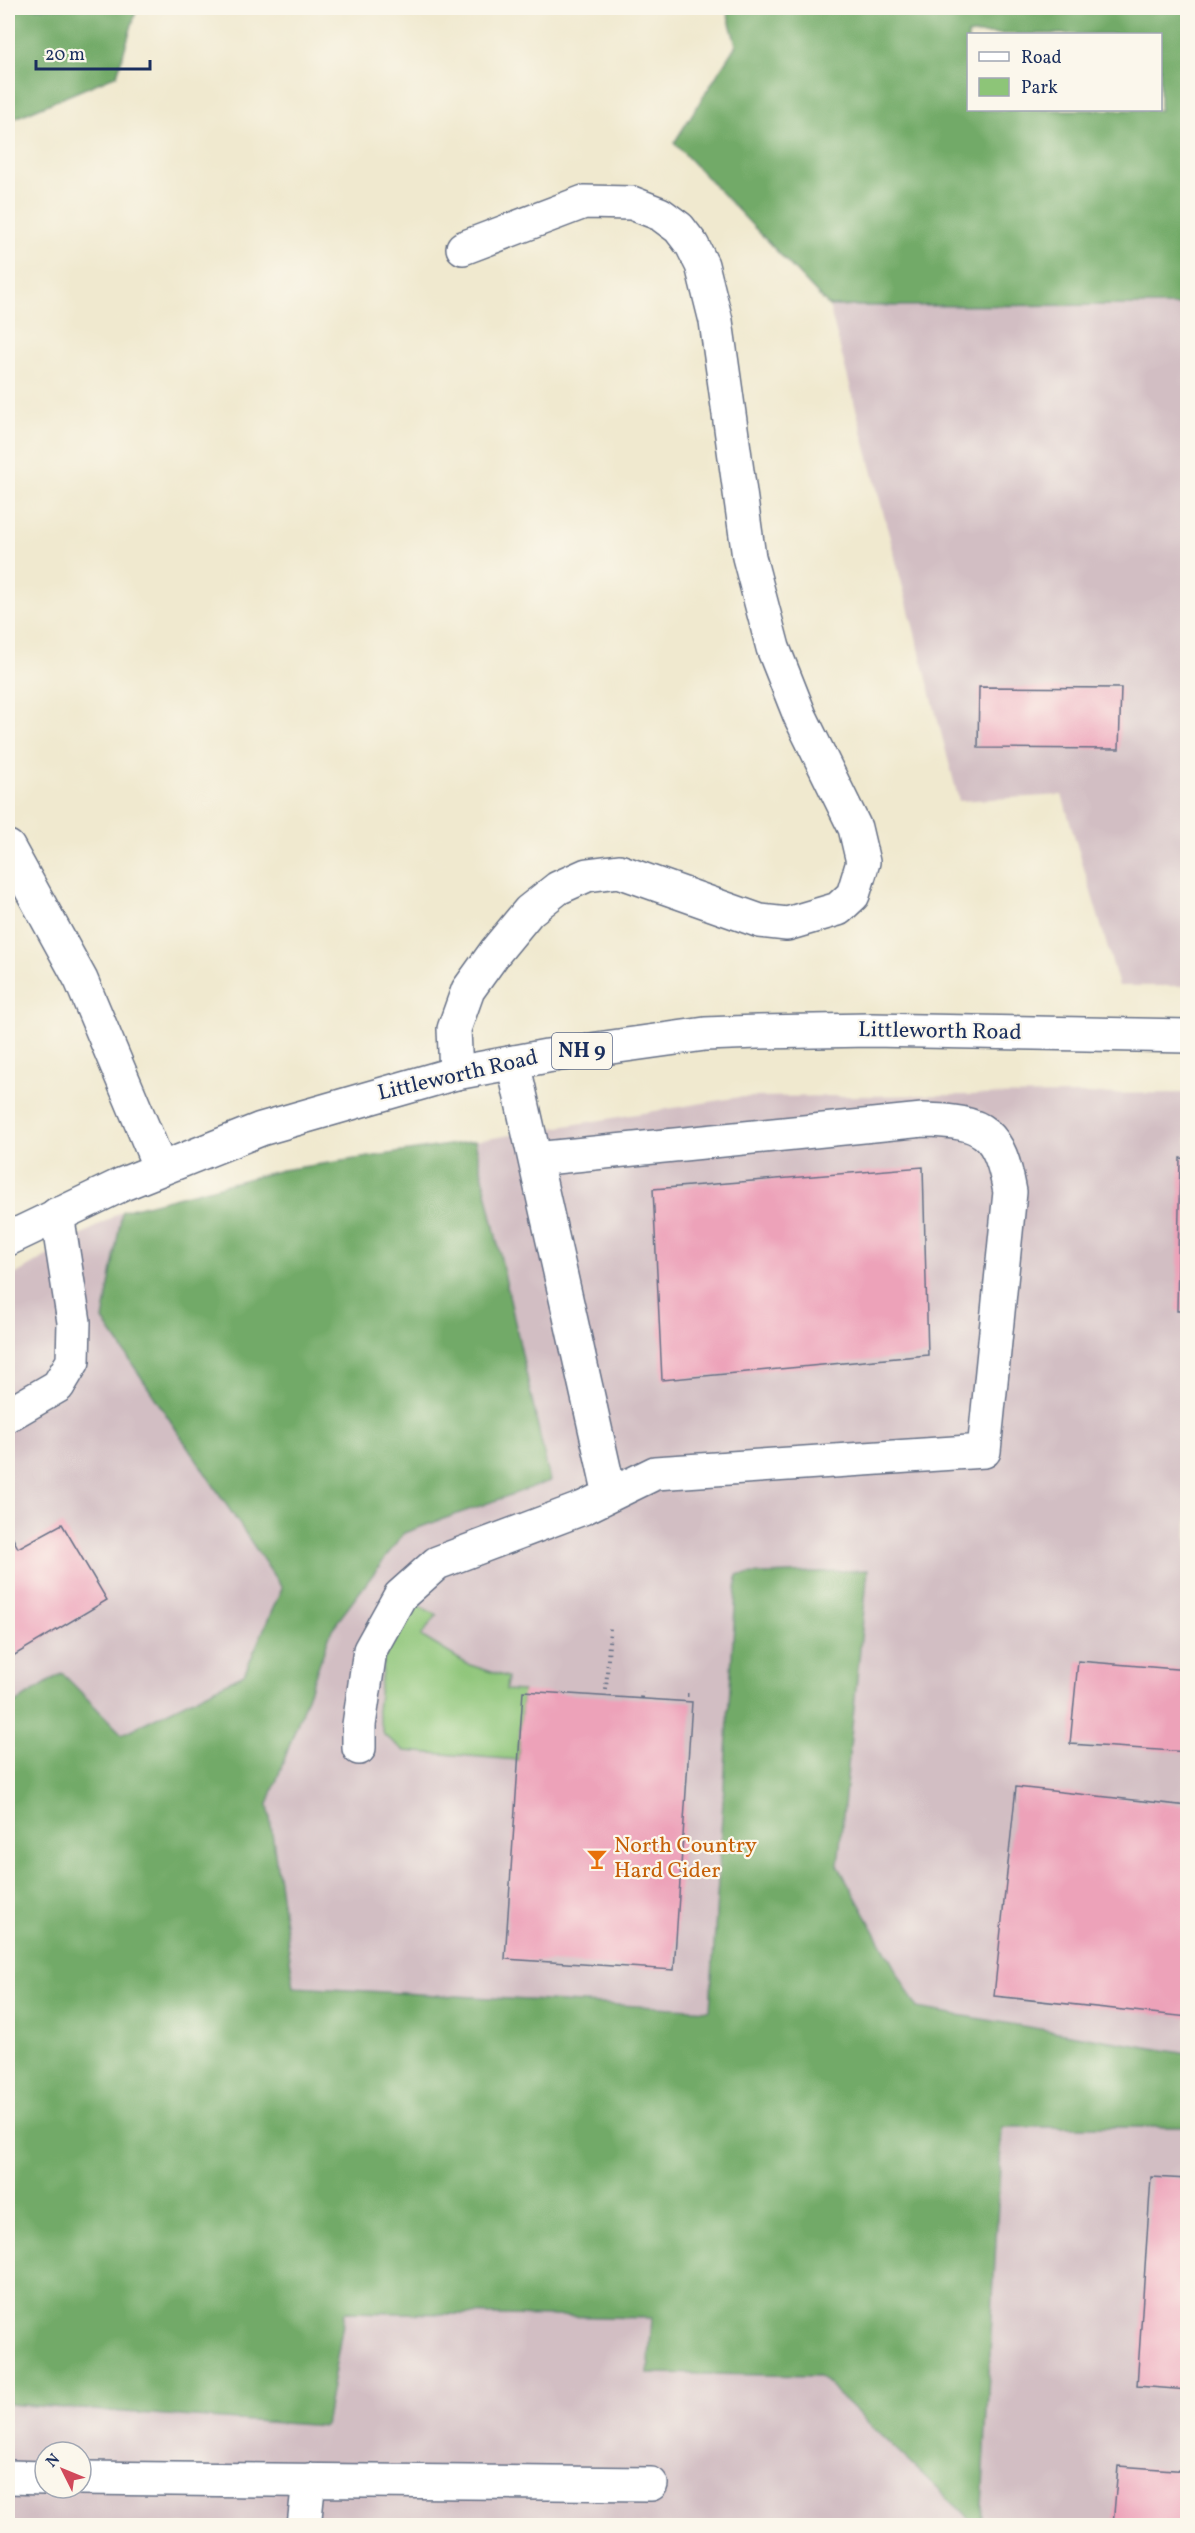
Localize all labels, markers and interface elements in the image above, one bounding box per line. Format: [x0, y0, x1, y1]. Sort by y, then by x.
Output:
scale bar [36, 33, 150, 71]
legend [967, 33, 1162, 111]
text: 20 m [45, 43, 85, 68]
text: Road [1021, 46, 1062, 71]
text: Park [1021, 76, 1058, 101]
street label: Littleworth Road [858, 1015, 1022, 1049]
road number: NH 9 [552, 1033, 612, 1069]
street label: Littleworth Road [375, 1042, 541, 1110]
place label: North Country Hard Cider [614, 1831, 757, 1887]
bar icon: North Country Hard Cider [585, 1847, 609, 1871]
north arrow [33, 2440, 93, 2500]
text: N [41, 2449, 66, 2473]

